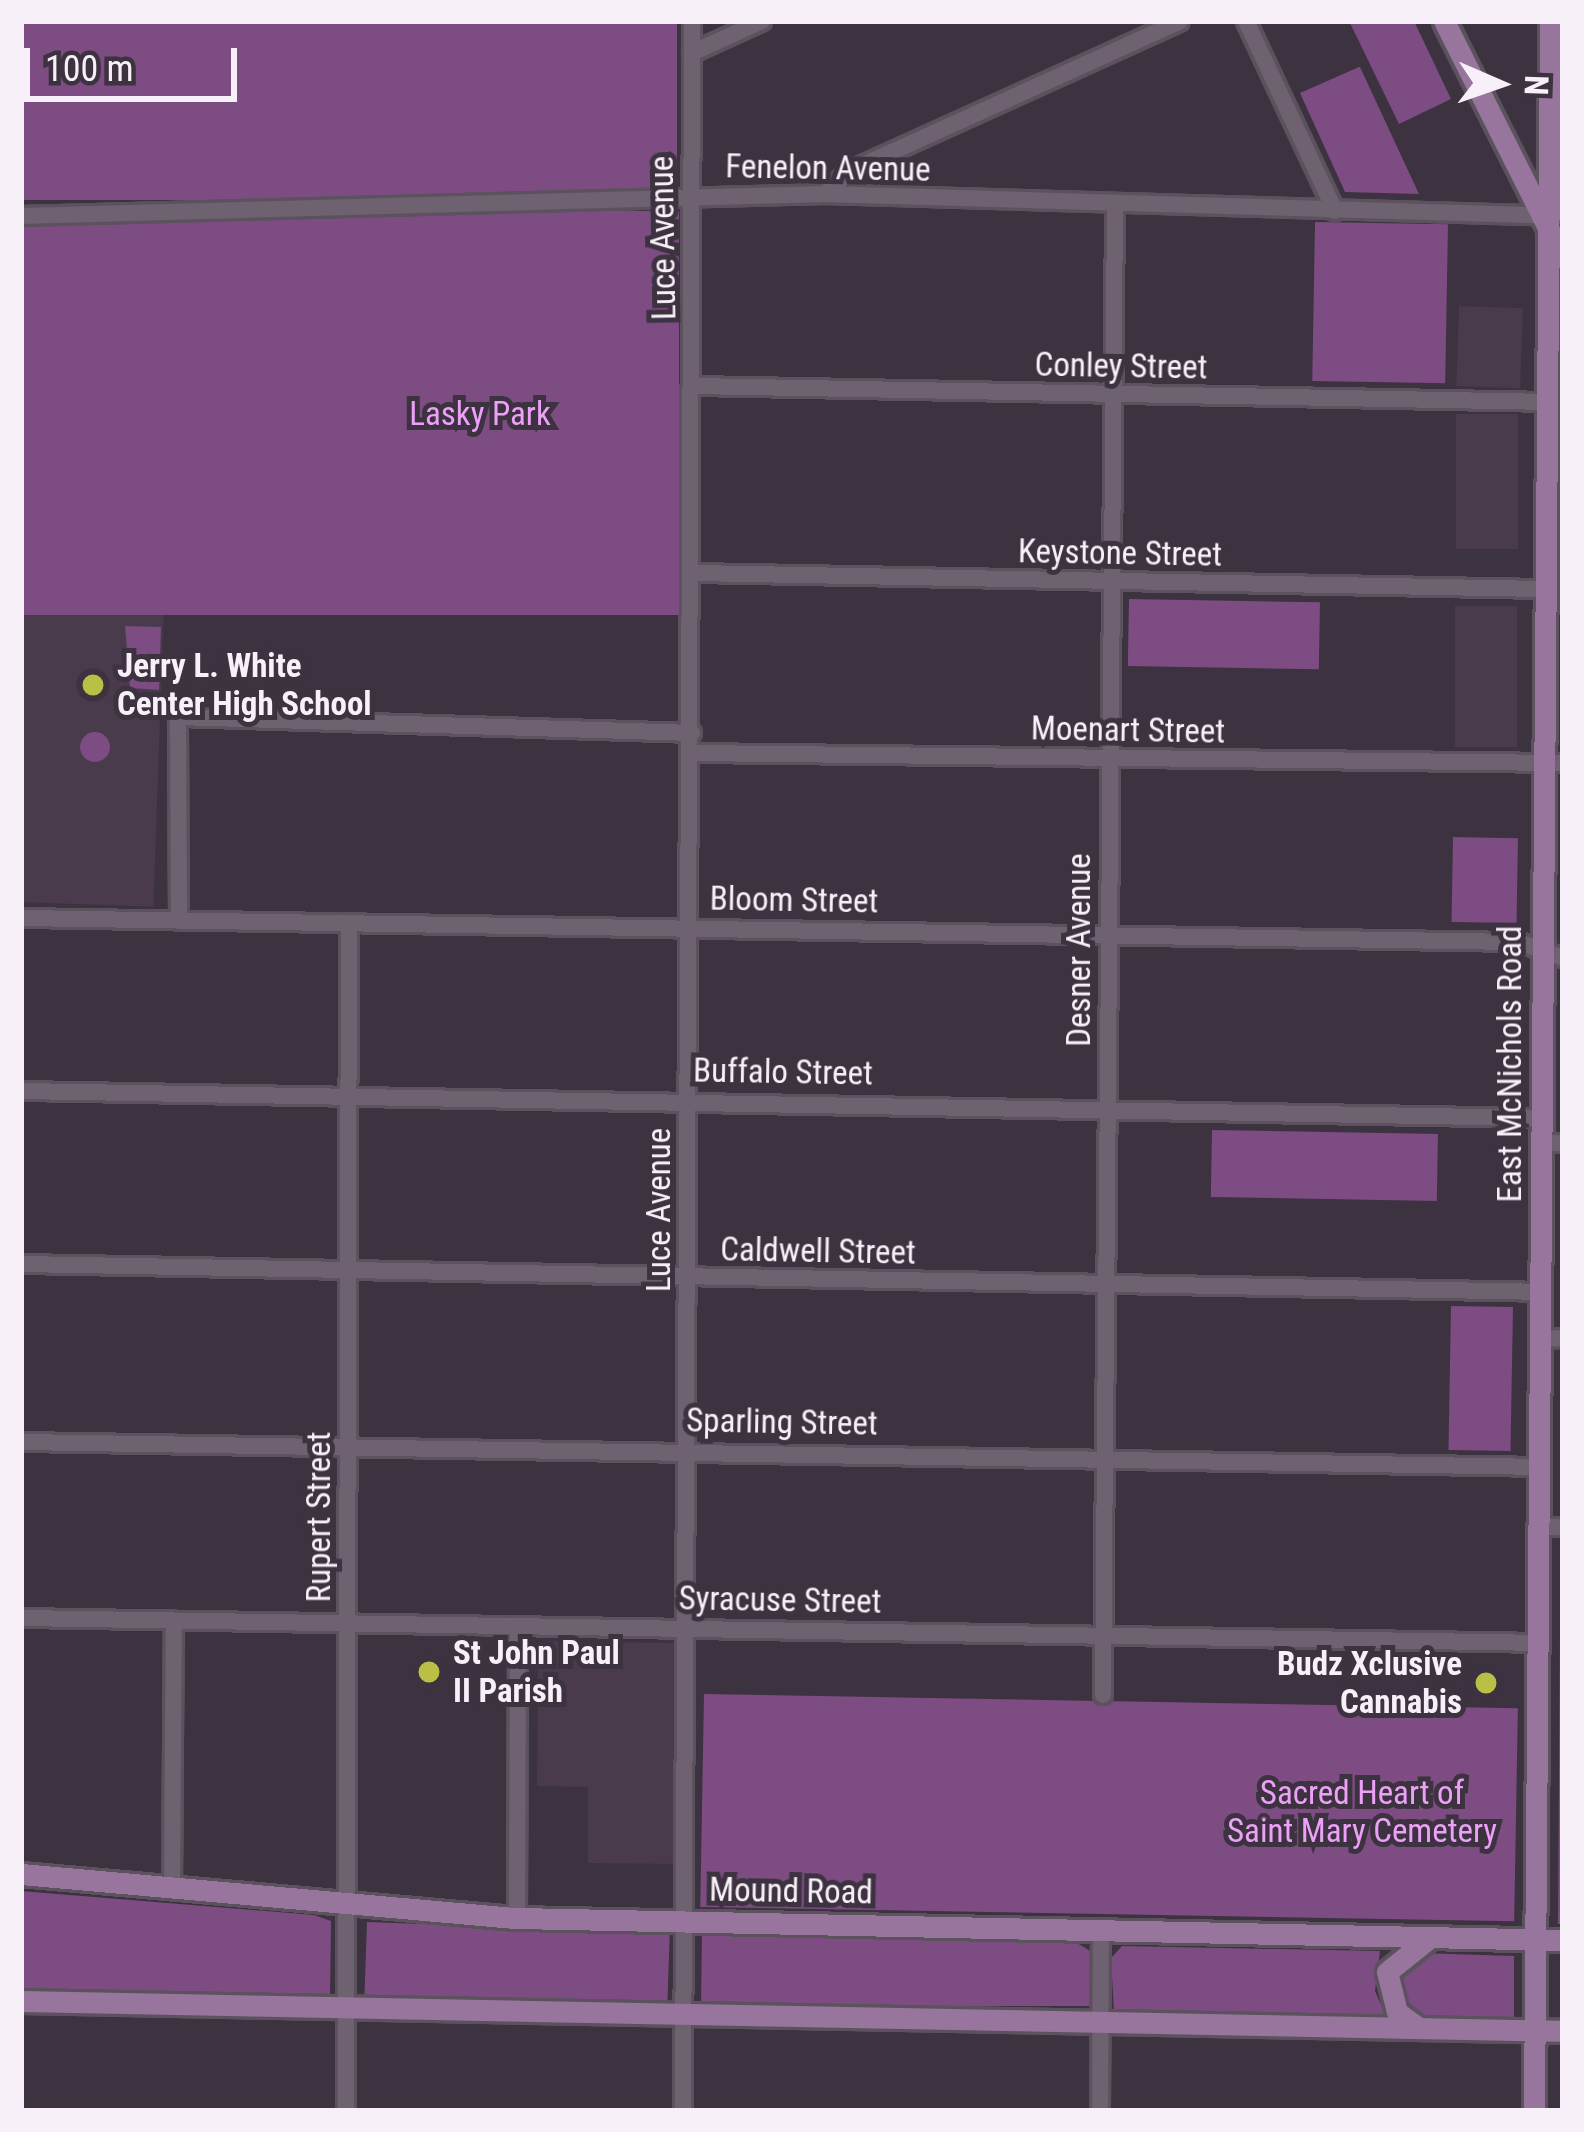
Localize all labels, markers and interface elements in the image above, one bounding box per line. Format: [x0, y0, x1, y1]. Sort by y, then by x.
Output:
scale bar [30, 24, 243, 98]
north arrow [1440, 24, 1560, 144]
text: 100 m [45, 48, 134, 90]
text: N [1517, 74, 1556, 96]
street label: Fenelon Avenue [725, 146, 931, 190]
street label: Luce Avenue [642, 156, 684, 320]
street label: Conley Street [1034, 345, 1208, 387]
park label: Lasky Park [409, 394, 551, 434]
street label: Keystone Street [1018, 531, 1222, 575]
place label: Jerry L. White Center High School [117, 646, 372, 724]
marker: Jerry L. White Center High School [80, 672, 106, 698]
street label: Moenart Street [1031, 709, 1225, 751]
street label: Desner Avenue [1059, 853, 1099, 1047]
street label: Bloom Street [709, 879, 879, 921]
street label: East McNichols Road [1490, 926, 1530, 1202]
street label: Buffalo Street [693, 1051, 873, 1093]
street label: Luce Avenue [639, 1128, 679, 1292]
street label: Caldwell Street [720, 1229, 916, 1273]
street label: Sparling Street [686, 1401, 878, 1443]
street label: Rupert Street [299, 1432, 339, 1602]
street label: Syracuse Street [678, 1578, 882, 1622]
place label: St John Paul II Parish [453, 1633, 620, 1711]
place label: Budz Xclusive Cannabis [1277, 1644, 1462, 1722]
marker: St John Paul II Parish [416, 1659, 442, 1685]
marker: Budz Xclusive Cannabis [1473, 1670, 1499, 1696]
park label: Sacred Heart of Saint Mary Cemetery [1227, 1773, 1497, 1851]
street label: Mound Road [709, 1870, 873, 1912]

